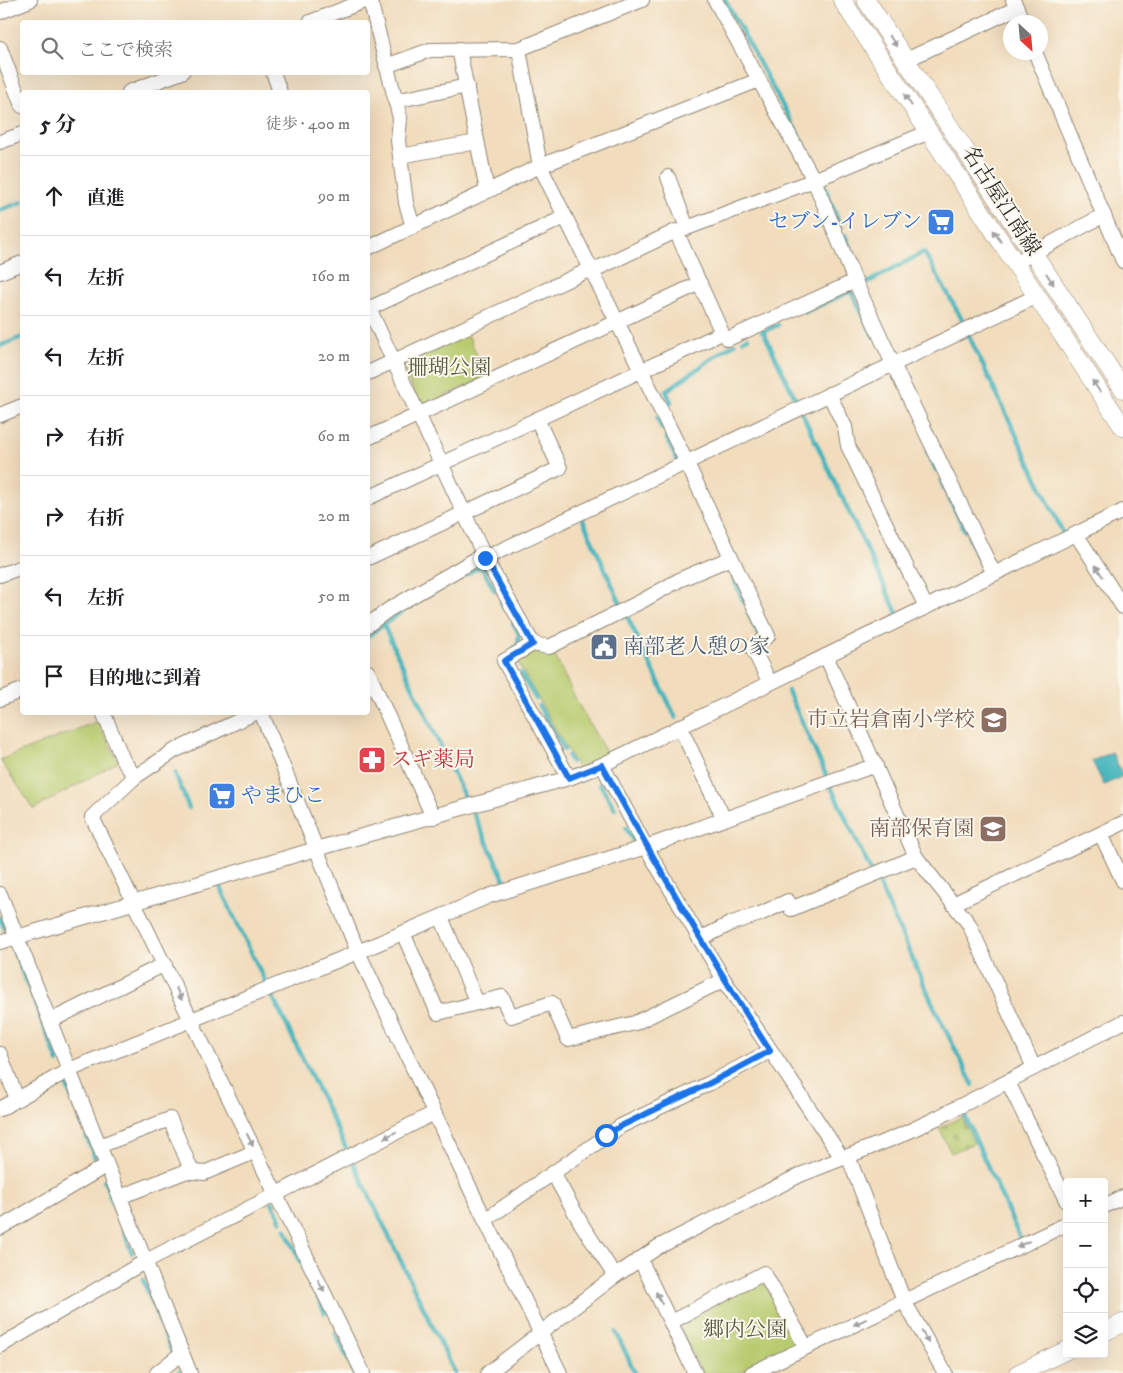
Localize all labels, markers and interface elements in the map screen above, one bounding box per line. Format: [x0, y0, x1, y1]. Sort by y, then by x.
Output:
north arrow [1003, 15, 1048, 60]
search box [20, 20, 370, 75]
icon: search [38, 34, 66, 62]
one-way arrow [888, 34, 898, 47]
text: ここで検索 [78, 39, 173, 62]
one-way arrow [903, 93, 913, 107]
text: 5 分 [40, 112, 76, 138]
text: 徒歩 · 400 m [265, 114, 350, 134]
street label: 名古屋江南線 [956, 141, 1046, 261]
icon: ahead [40, 182, 68, 210]
text: 90 m [318, 186, 350, 206]
text: 直進 [87, 187, 125, 210]
supermarket icon: セブン-イレブン [926, 207, 956, 237]
place label: セブン-イレブン [768, 209, 922, 235]
one-way arrow [993, 229, 1002, 243]
icon: left [40, 262, 68, 290]
text: 160 m [312, 266, 350, 286]
text: 左折 [87, 267, 125, 290]
one-way arrow [1045, 272, 1055, 285]
icon: left [40, 342, 68, 370]
text: 20 m [318, 346, 350, 366]
text: 左折 [87, 347, 125, 370]
park label: 珊瑚公園 [407, 355, 491, 381]
one-way arrow [1091, 380, 1101, 393]
icon: right [40, 422, 68, 450]
text: 60 m [318, 426, 350, 446]
text: 右折 [87, 427, 125, 450]
icon: right [40, 502, 68, 530]
text: 20 m [318, 506, 350, 526]
text: 右折 [87, 507, 125, 530]
route end [474, 547, 497, 570]
one-way arrow [1095, 564, 1104, 577]
icon: left [40, 582, 68, 610]
text: 50 m [318, 586, 350, 606]
text: 左折 [87, 587, 125, 610]
public building icon: 南部老人憩の家 [589, 632, 619, 662]
place label: 南部老人憩の家 [623, 634, 770, 660]
icon: arrive [40, 662, 68, 690]
text: 目的地に到着 [87, 667, 201, 690]
school or university icon: 市立岩倉南小学校 [979, 705, 1009, 735]
place label: 市立岩倉南小学校 [807, 707, 975, 733]
pharmacy icon: スギ薬局 [357, 745, 387, 775]
place label: スギ薬局 [391, 747, 475, 773]
supermarket icon: やまひこ [207, 781, 237, 811]
place label: やまひこ [241, 783, 325, 809]
school or university icon: 南部保育園 [978, 814, 1008, 844]
place label: 南部保育園 [869, 816, 974, 842]
one-way arrow [175, 986, 183, 1001]
route start [595, 1124, 618, 1147]
one-way arrow [383, 1131, 397, 1139]
one-way arrow [246, 1133, 254, 1147]
map controls [1063, 1178, 1108, 1358]
button: + [1063, 1178, 1108, 1223]
button: − [1063, 1223, 1108, 1268]
one-way arrow [1016, 1241, 1030, 1249]
button: locate [1063, 1268, 1108, 1313]
one-way arrow [317, 1279, 325, 1293]
one-way arrow [654, 1290, 663, 1305]
button: layers [1063, 1313, 1108, 1358]
park label: 郷内公園 [703, 1317, 787, 1343]
one-way arrow [853, 1318, 867, 1326]
one-way arrow [920, 1330, 929, 1343]

